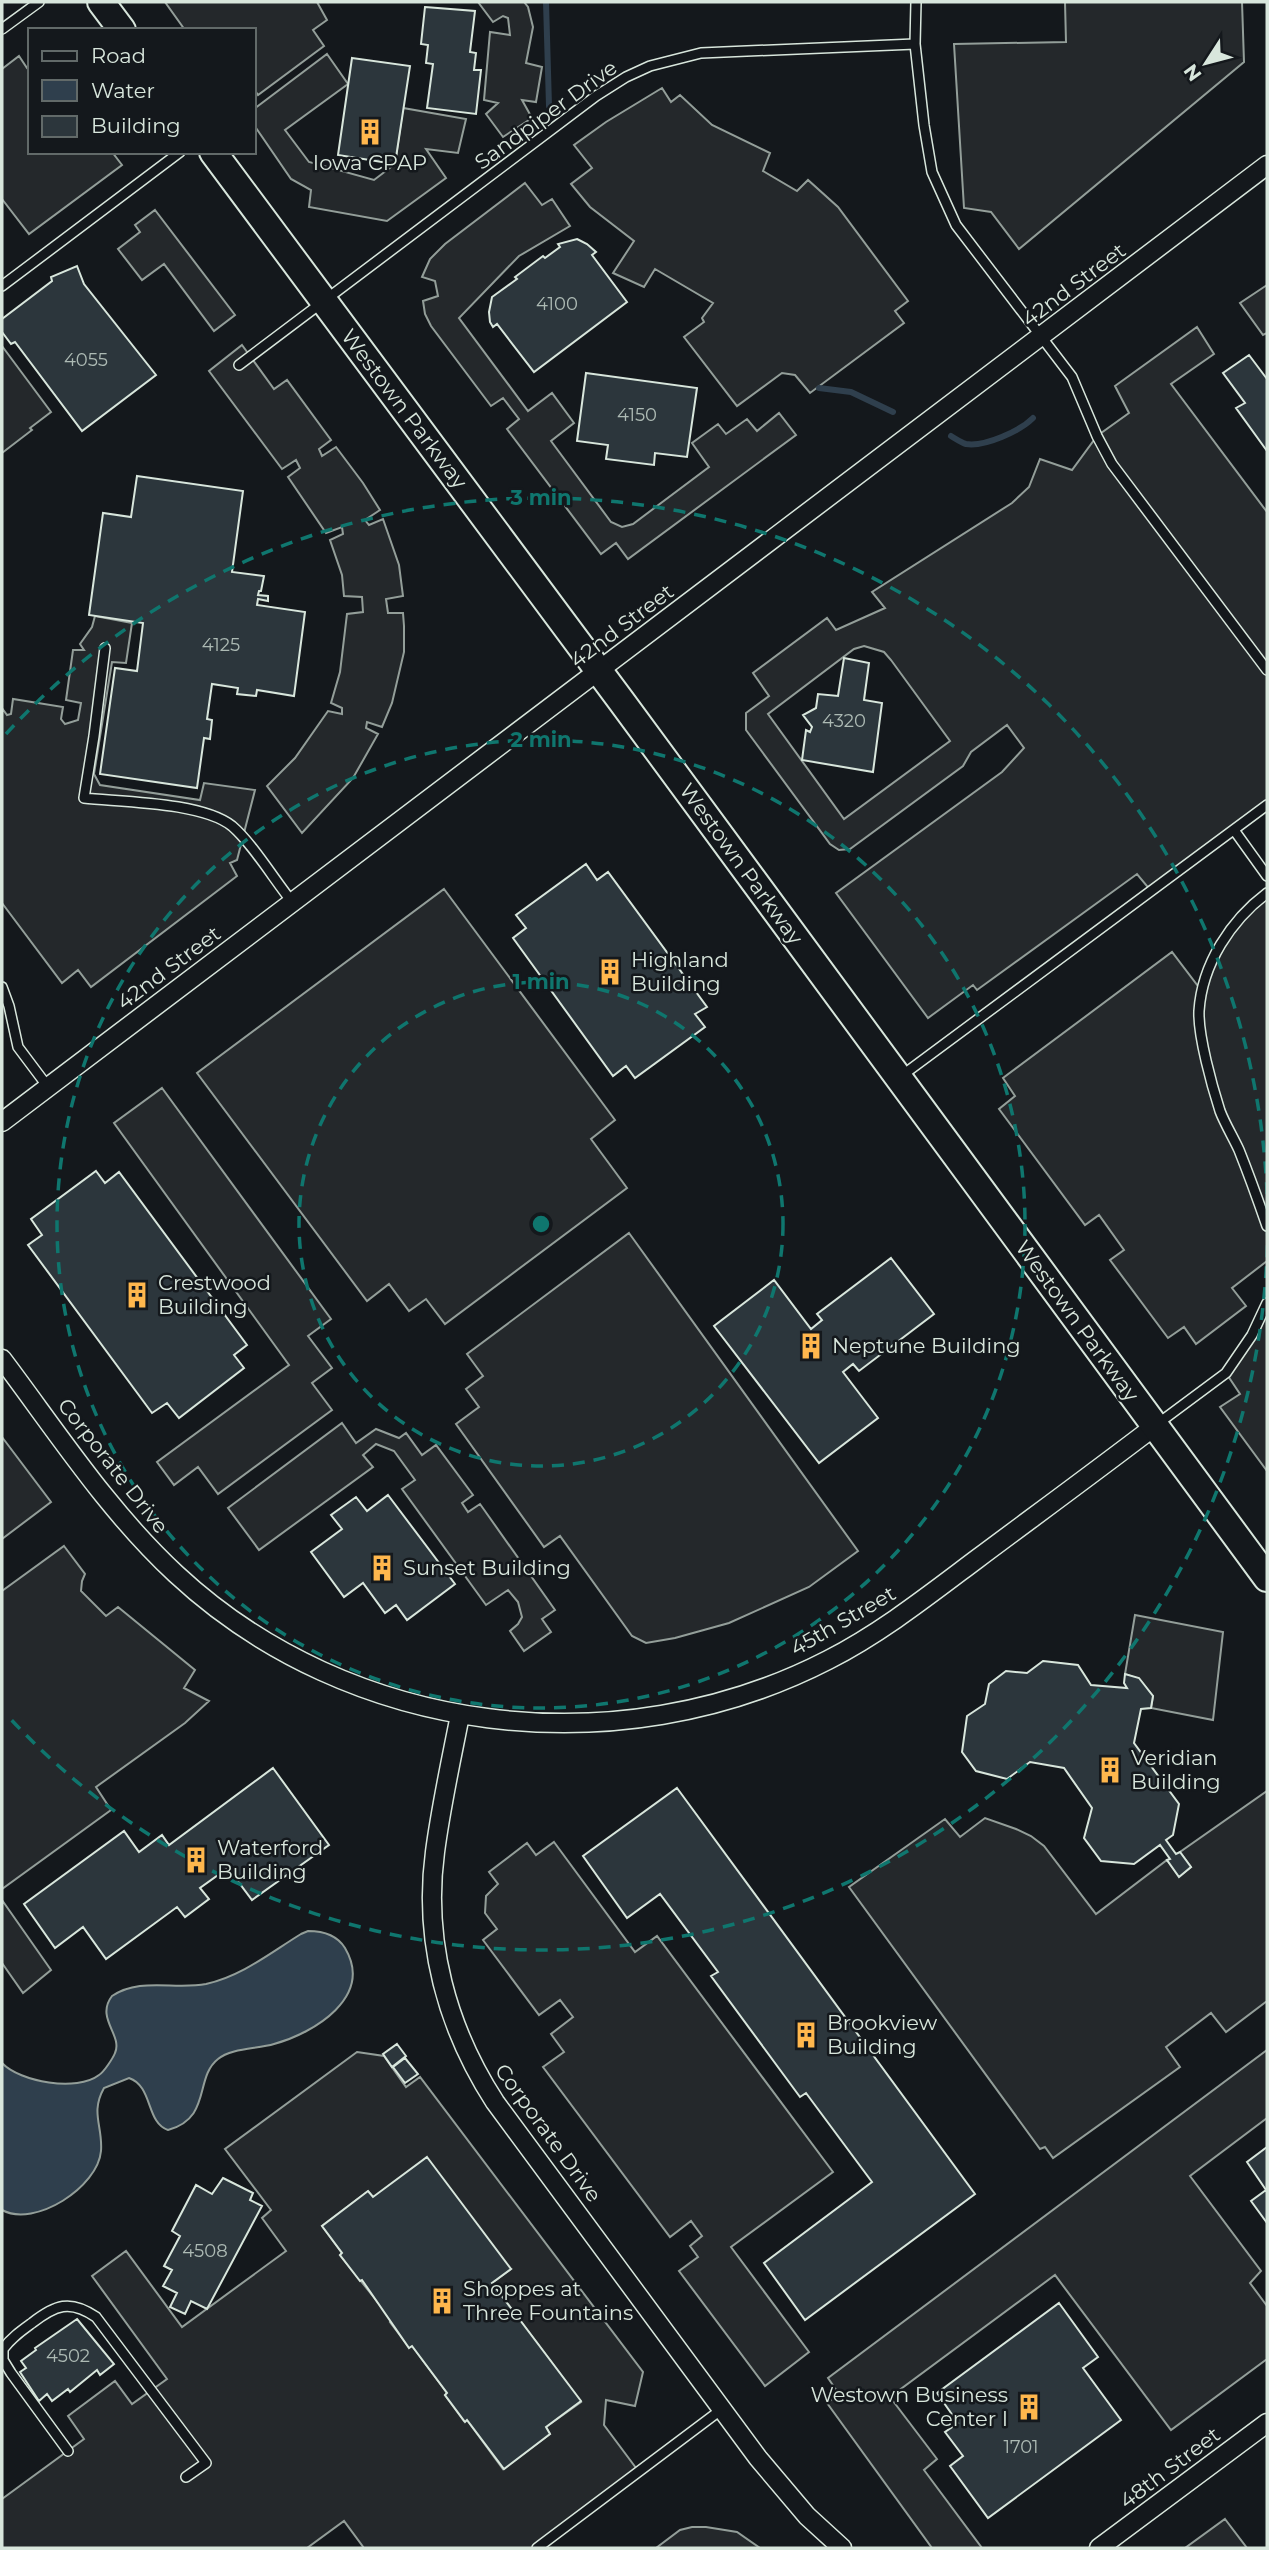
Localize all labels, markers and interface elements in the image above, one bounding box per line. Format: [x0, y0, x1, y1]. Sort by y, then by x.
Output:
legend [28, 28, 256, 154]
north arrow [1171, 28, 1241, 98]
text: Road [91, 43, 146, 68]
street label: Sandpiper Drive [470, 55, 622, 175]
text: N [1179, 60, 1206, 86]
text: Water [91, 78, 155, 103]
text: Building [91, 113, 181, 138]
building icon: Iowa CPAP [355, 117, 385, 147]
place label: Iowa CPAP [313, 150, 427, 175]
street label: 42nd Street [1017, 238, 1130, 332]
house number: 4100 [536, 293, 578, 315]
street label: Westown Parkway [336, 324, 473, 494]
house number: 4055 [64, 349, 108, 371]
house number: 4150 [617, 404, 657, 426]
text: 3 min [509, 485, 572, 510]
street label: 42nd Street [565, 579, 678, 673]
house number: 4125 [202, 634, 240, 656]
house number: 4320 [822, 710, 866, 732]
text: 2 min [510, 727, 572, 752]
street label: Westown Parkway [675, 778, 809, 950]
street label: 42nd Street [112, 921, 225, 1015]
place label: Highland Building [631, 947, 729, 996]
building icon: Highland Building [595, 957, 625, 987]
text: 1 min [512, 969, 570, 994]
centre of rings [529, 1212, 553, 1236]
street label: Westown Parkway [1011, 1235, 1145, 1407]
place label: Crestwood Building [158, 1270, 271, 1319]
building icon: Crestwood Building [122, 1280, 152, 1310]
building icon: Neptune Building [796, 1331, 826, 1361]
place label: Neptune Building [832, 1333, 1021, 1358]
street label: Corporate Drive [53, 1393, 174, 1538]
building icon: Sunset Building [367, 1553, 397, 1583]
place label: Sunset Building [403, 1555, 571, 1580]
street label: 45th Street [786, 1580, 900, 1661]
place label: Veridian Building [1131, 1745, 1221, 1794]
building icon: Veridian Building [1095, 1755, 1125, 1785]
place label: Waterford Building [217, 1835, 323, 1884]
building icon: Waterford Building [181, 1845, 211, 1875]
place label: Brookview Building [827, 2010, 938, 2059]
building icon: Brookview Building [791, 2020, 821, 2050]
street label: Corporate Drive [490, 2059, 607, 2207]
house number: 4508 [182, 2240, 228, 2262]
place label: Shoppes at Three Fountains [463, 2276, 633, 2325]
building icon: Shoppes at Three Fountains [427, 2286, 457, 2316]
house number: 4502 [46, 2345, 90, 2367]
place label: Westown Business Center I [811, 2382, 1008, 2431]
building icon: Westown Business Center I [1014, 2392, 1044, 2422]
street label: 48th Street [1115, 2422, 1225, 2513]
house number: 1701 [1003, 2436, 1039, 2458]

